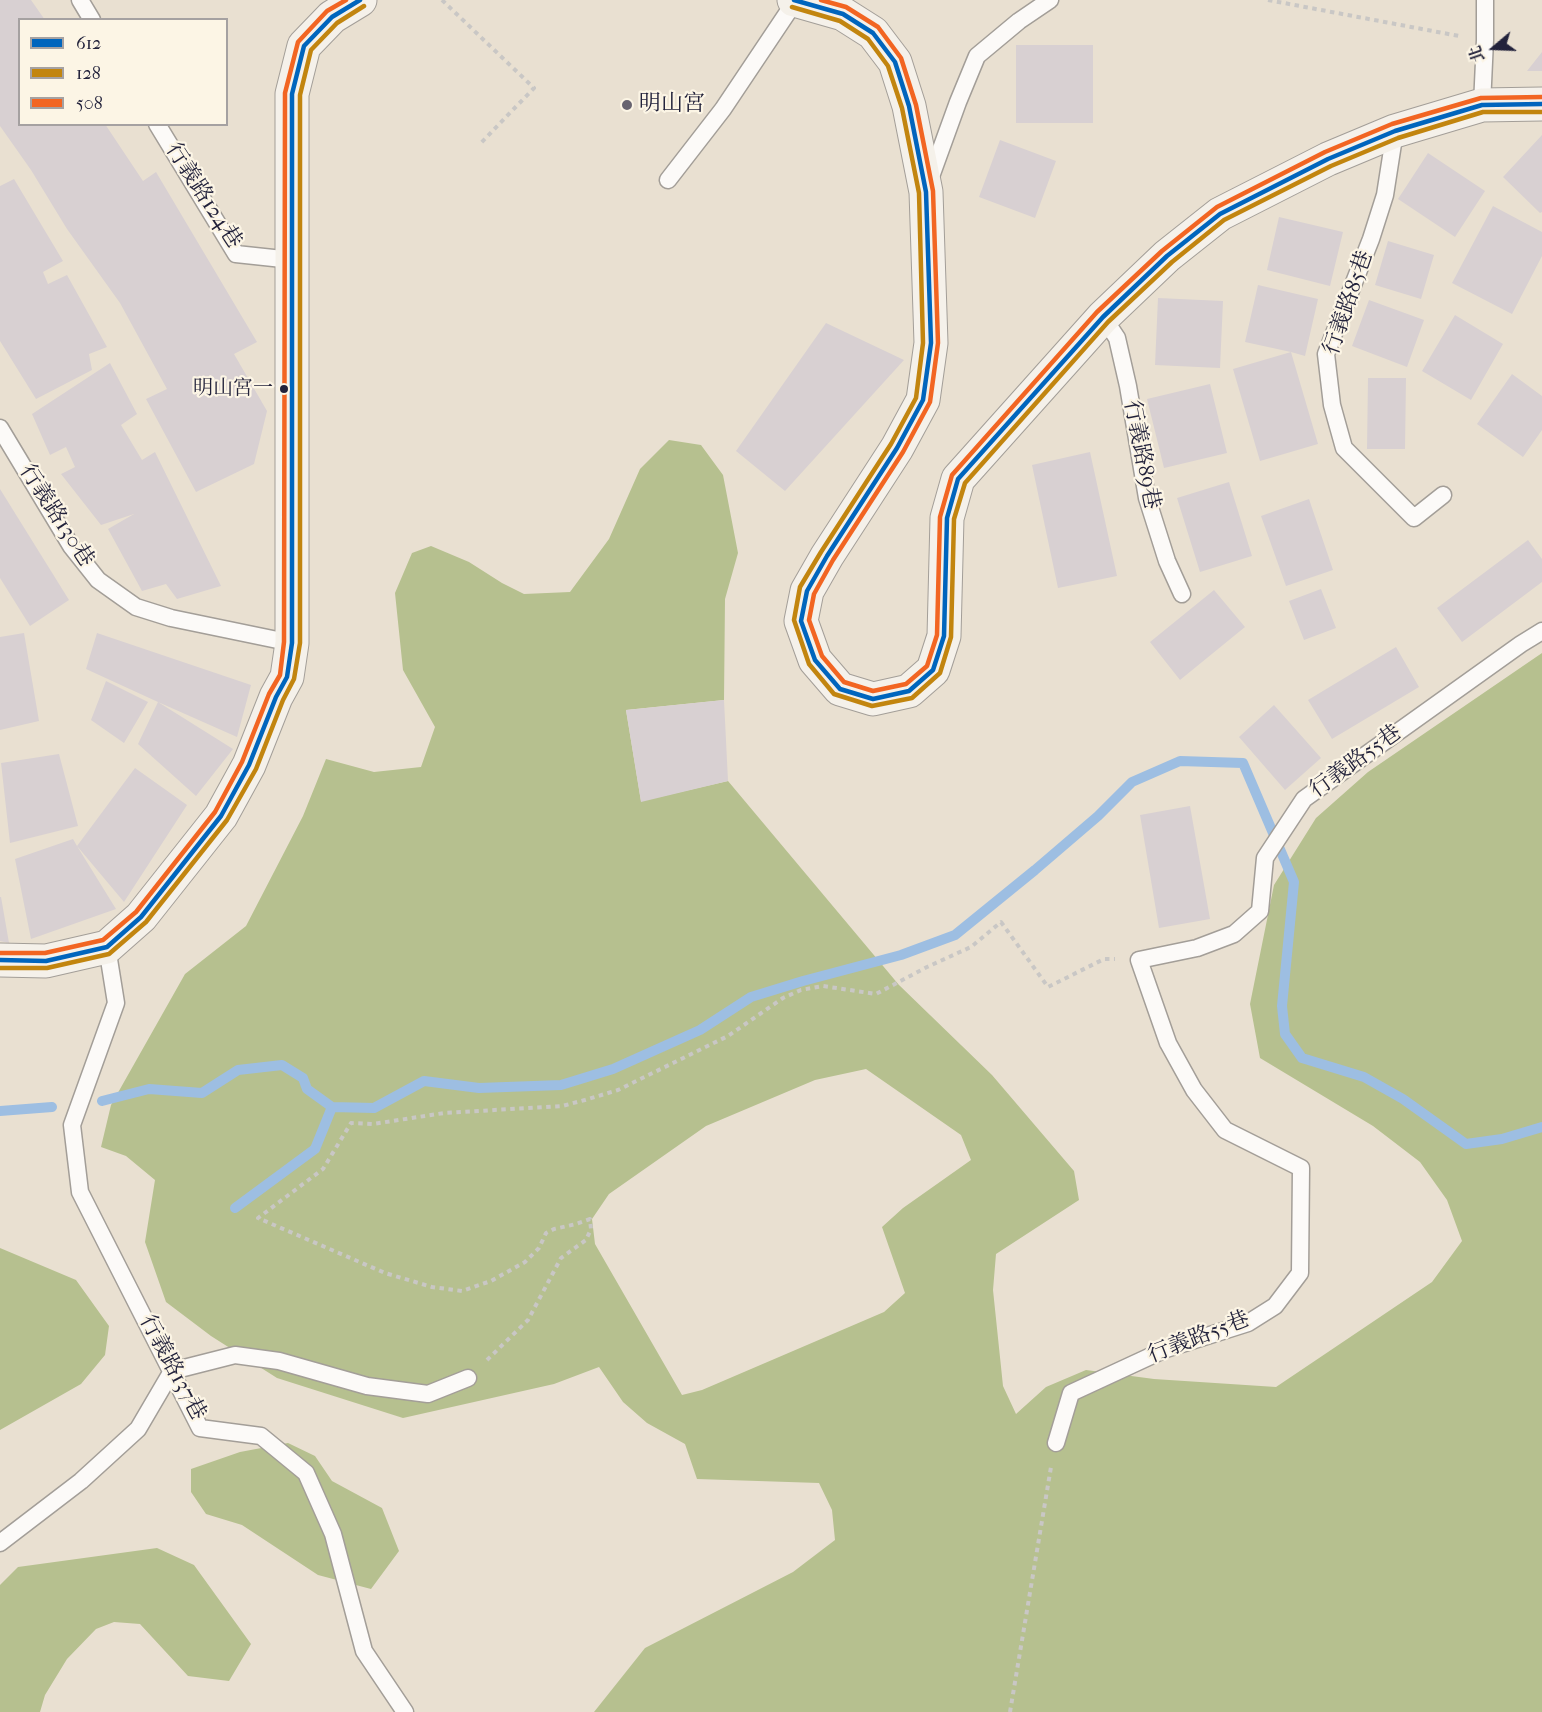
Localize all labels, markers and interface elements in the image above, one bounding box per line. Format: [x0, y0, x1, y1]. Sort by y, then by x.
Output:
legend [18, 18, 228, 126]
north arrow [1464, 18, 1524, 78]
text: 612 [76, 33, 101, 54]
text: 北 [1465, 43, 1488, 65]
text: 128 [76, 63, 101, 84]
place label: 明山宮 [639, 92, 705, 118]
text: 508 [76, 93, 103, 114]
marker: 明山宮 [620, 98, 634, 112]
street label: 行義路124巷 [159, 138, 247, 254]
street label: 行義路85巷 [1319, 247, 1379, 359]
place label: 明山宮一 [193, 377, 273, 401]
marker: 明山宮一 [278, 383, 290, 395]
street label: 行義路89巷 [1117, 398, 1165, 512]
street label: 行義路130巷 [13, 460, 99, 572]
street label: 行義路55巷 [1305, 720, 1407, 804]
street label: 行義路55巷 [1144, 1307, 1254, 1369]
street label: 行義路137巷 [133, 1311, 211, 1425]

